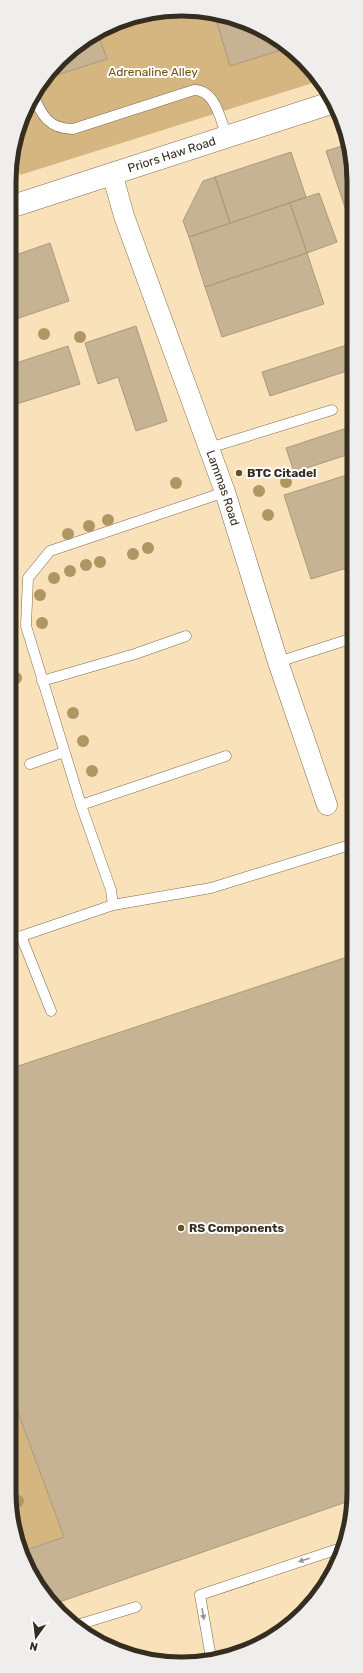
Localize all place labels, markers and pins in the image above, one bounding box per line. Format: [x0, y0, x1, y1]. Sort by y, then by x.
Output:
place label: BTC Citadel [247, 466, 316, 480]
marker: BTC Citadel [234, 468, 244, 478]
place label: RS Components [189, 1221, 285, 1235]
marker: RS Components [176, 1223, 186, 1233]

